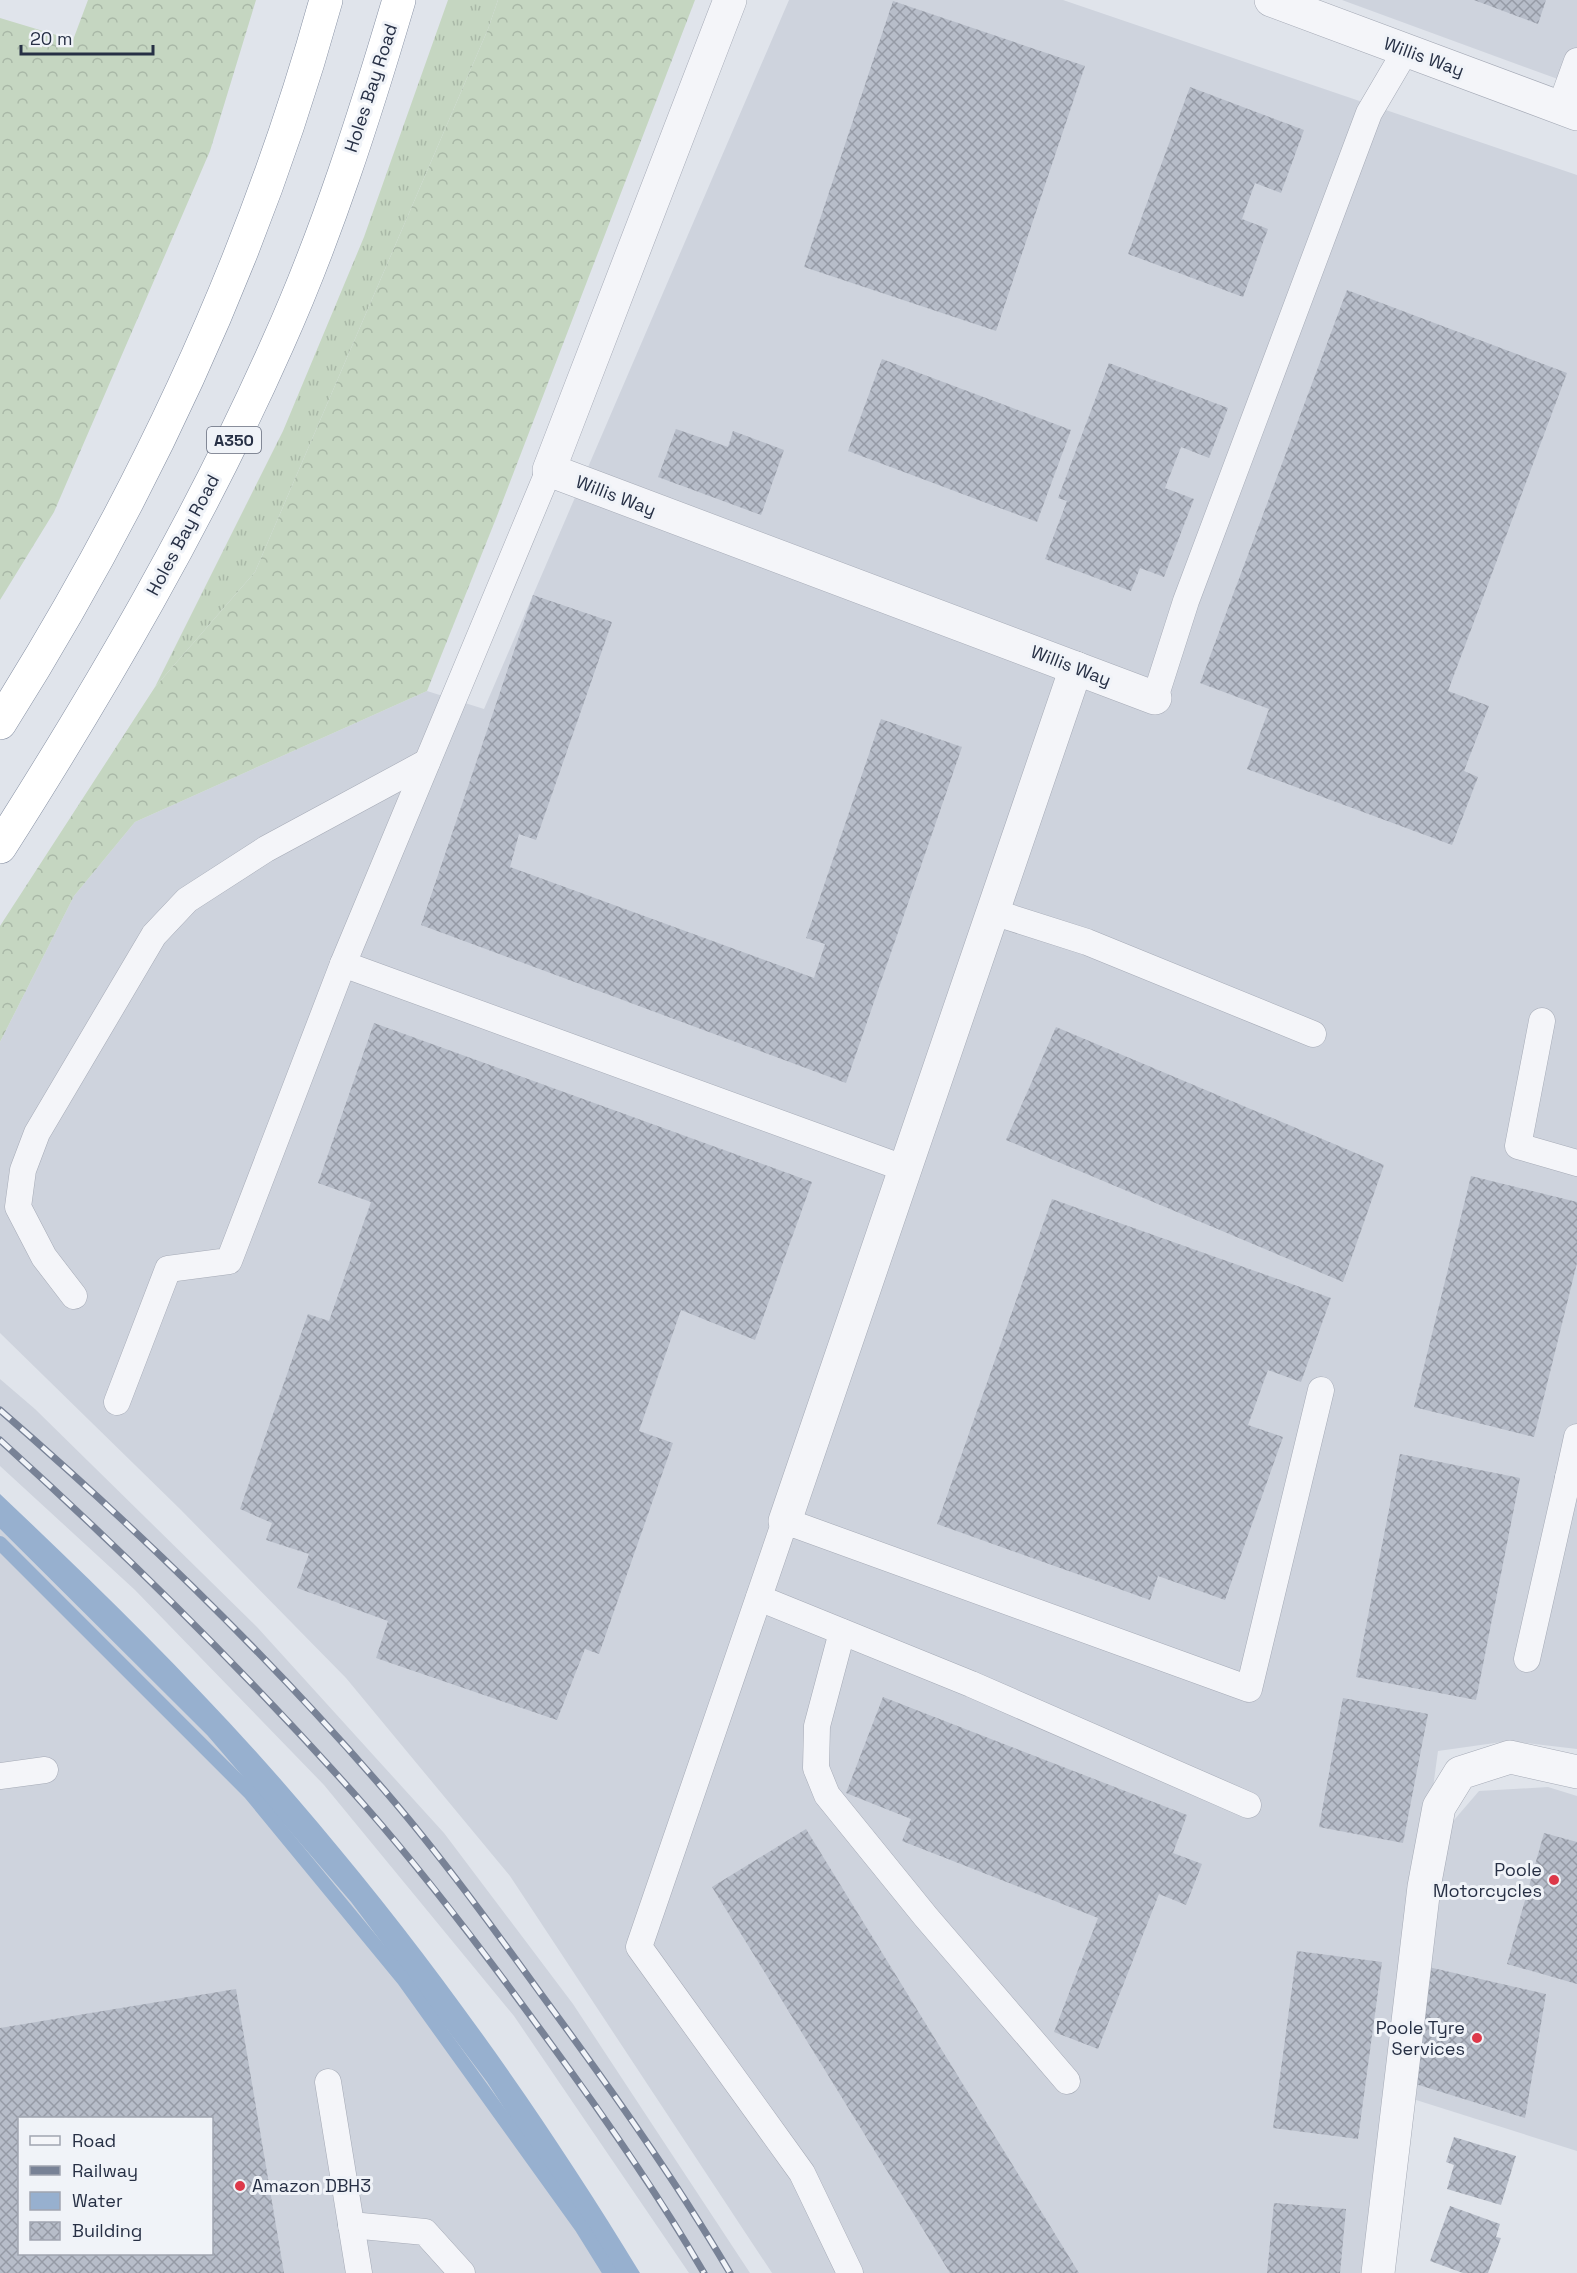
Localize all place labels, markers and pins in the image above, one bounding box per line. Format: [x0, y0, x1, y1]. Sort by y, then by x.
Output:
place label: Poole Motorcycles [1433, 1858, 1542, 1902]
marker: Poole Motorcycles [1547, 1873, 1561, 1887]
place label: Poole Tyre Services [1376, 2016, 1465, 2060]
marker: Poole Tyre Services [1470, 2031, 1484, 2045]
place label: Amazon DBH3 [252, 2174, 371, 2197]
marker: Amazon DBH3 [233, 2179, 247, 2193]

